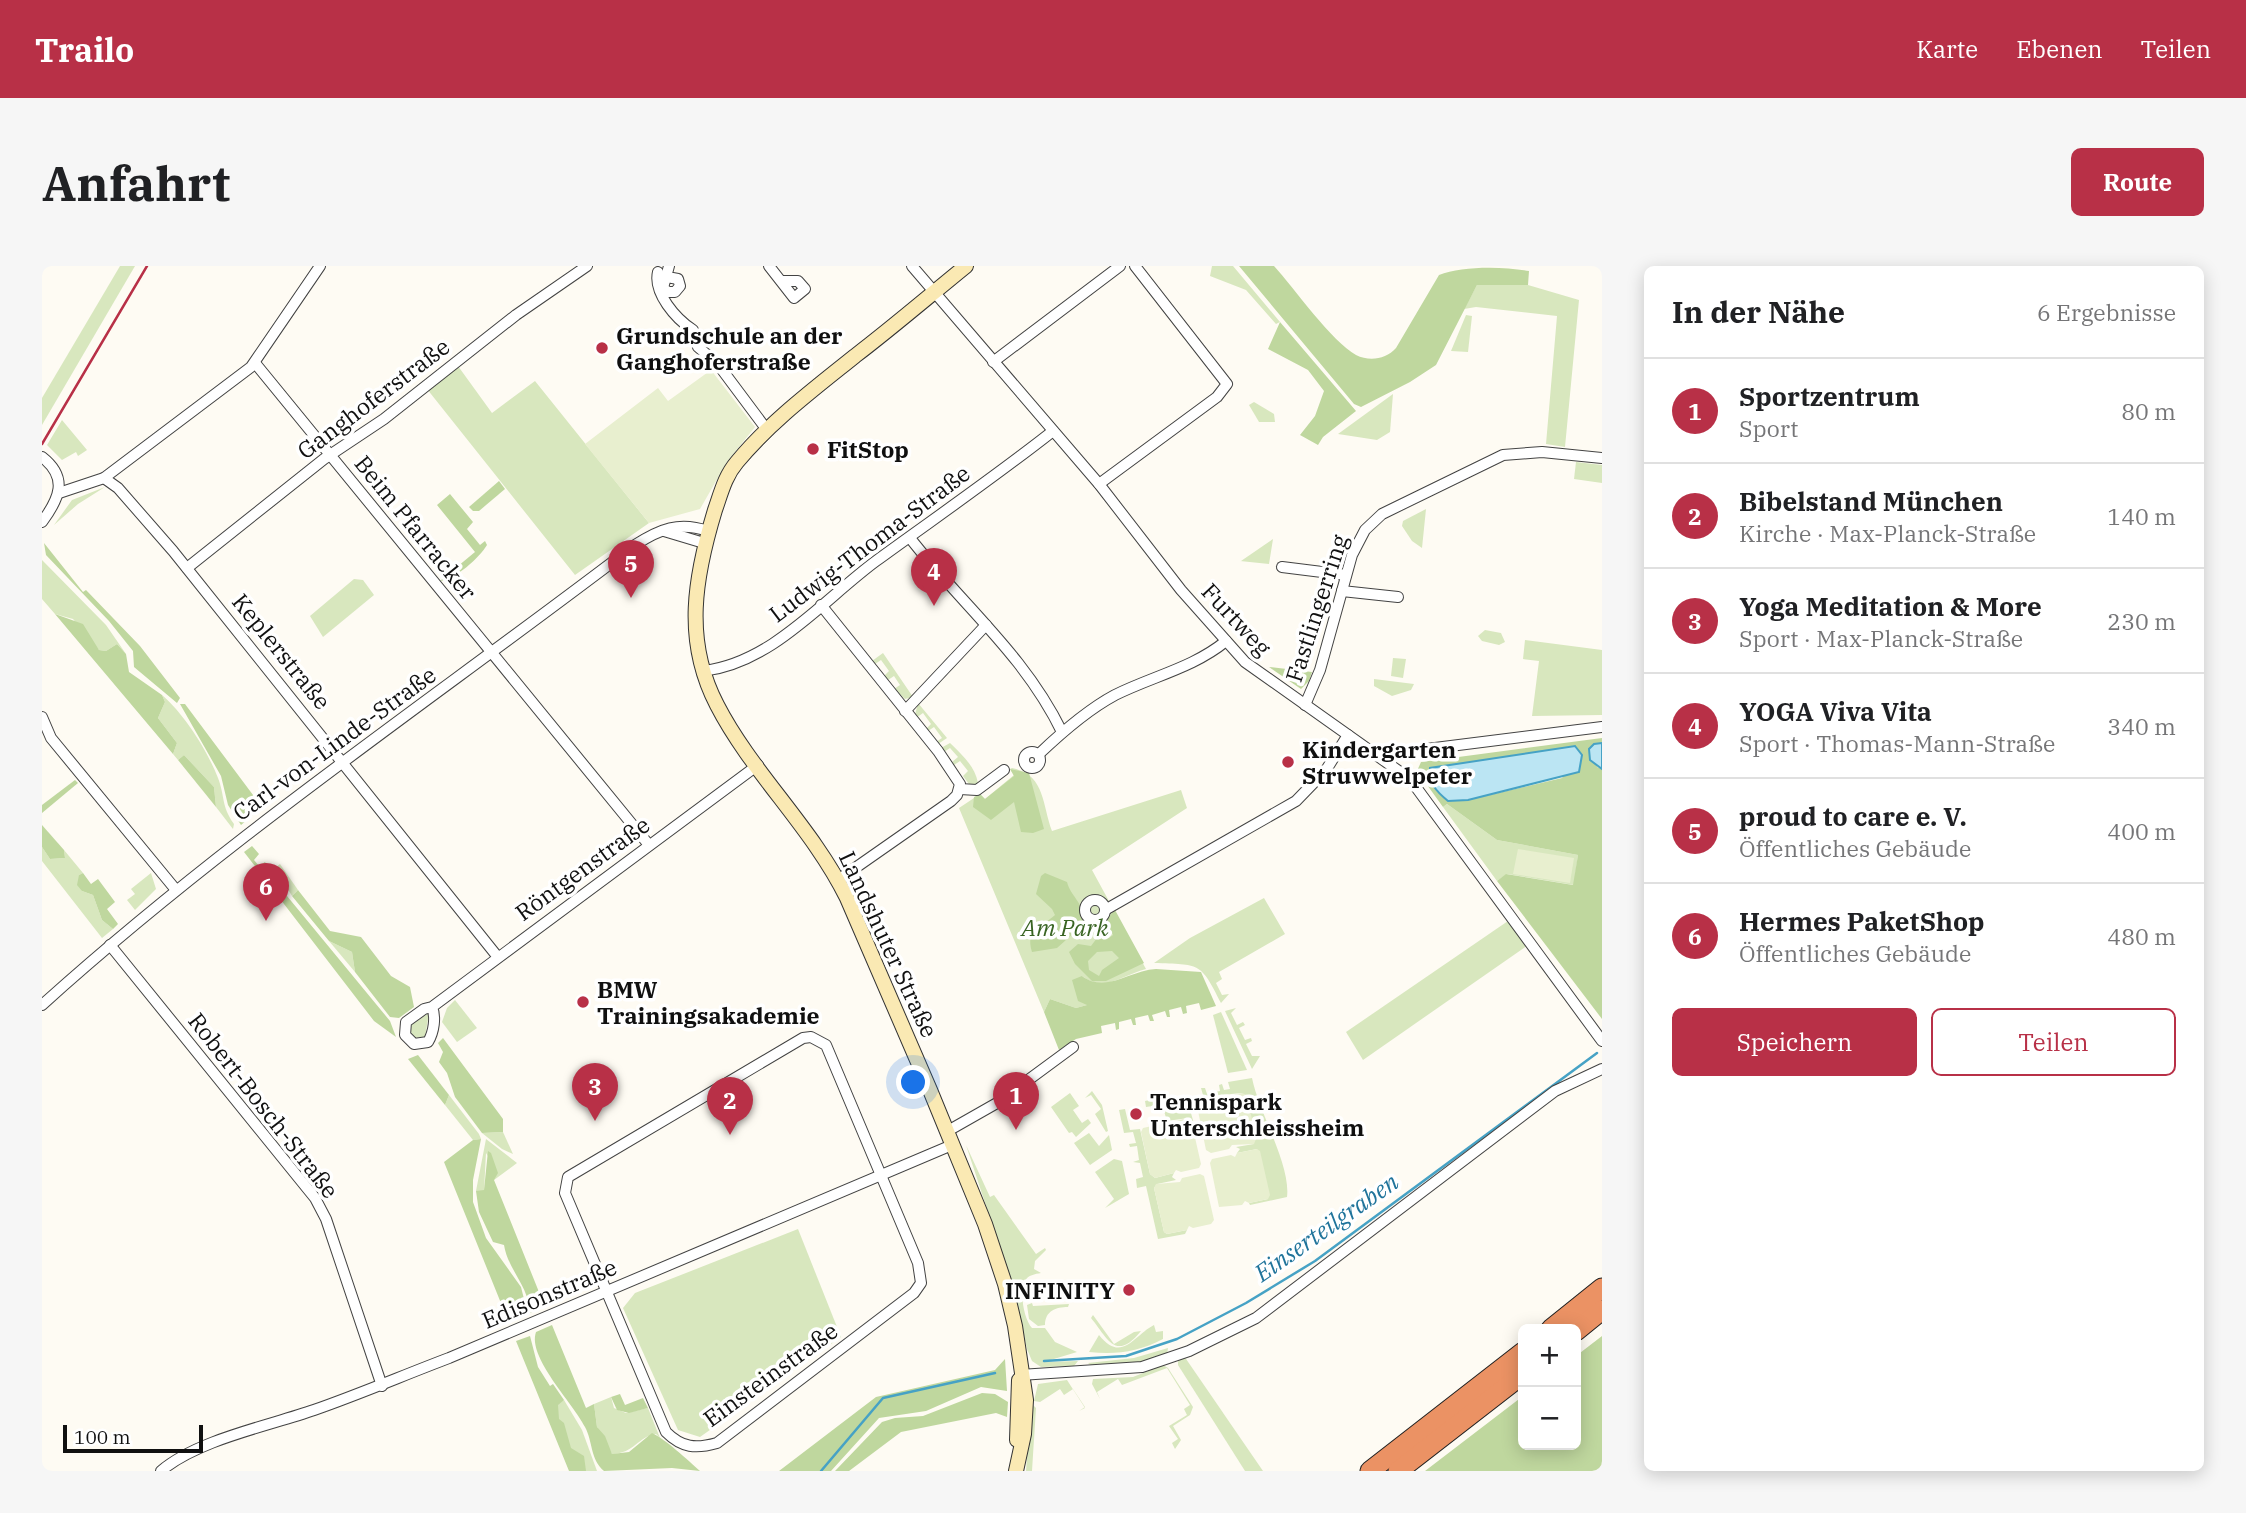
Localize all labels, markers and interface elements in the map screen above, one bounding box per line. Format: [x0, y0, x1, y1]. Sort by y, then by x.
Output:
text: Trailo [35, 28, 134, 71]
text: Karte [1916, 33, 1978, 65]
text: Ebenen [2016, 33, 2103, 65]
text: Teilen [2141, 33, 2211, 65]
button: Route [2071, 148, 2204, 216]
text: Anfahrt [42, 151, 230, 214]
text: In der Nähe [1672, 292, 1845, 331]
text: 6 Ergebnisse [2037, 297, 2176, 327]
place label: Grundschule an der Ganghoferstraße [616, 320, 843, 376]
street label: Ganghoferstraße [291, 331, 455, 465]
marker: Grundschule an der Ganghoferstraße [594, 340, 610, 356]
text: Sportzentrum [1739, 379, 1920, 413]
text: 1 [1688, 396, 1702, 426]
text: 80 m [2121, 396, 2176, 426]
text: Sport [1739, 413, 1798, 443]
place label: FitStop [827, 434, 909, 464]
marker: FitStop [805, 441, 821, 457]
street label: Beim Pfarracker [349, 449, 483, 605]
street label: Ludwig-Thoma-Straße [763, 458, 975, 628]
text: Bibelstand München [1739, 484, 2003, 518]
text: 2 [1688, 501, 1702, 531]
text: 140 m [2107, 501, 2176, 531]
text: Kirche · Max-Planck-Straße [1739, 518, 2036, 548]
street label: Fastlingerring [1278, 530, 1354, 686]
pin: 5 [608, 540, 654, 598]
pin: 4 [911, 548, 957, 606]
street label: Furtweg [1196, 576, 1279, 662]
street label: Keplerstraße [226, 587, 338, 715]
text: Yoga Meditation & More [1739, 589, 2042, 623]
text: 3 [1688, 606, 1702, 636]
text: 230 m [2107, 606, 2176, 636]
text: Sport · Max-Planck-Straße [1739, 623, 2023, 653]
street label: Carl-von-Linde-Straße [226, 659, 442, 827]
text: YOGA Viva Vita [1739, 694, 1932, 728]
text: 4 [1688, 711, 1702, 741]
text: 340 m [2107, 711, 2176, 741]
text: Sport · Thomas-Mann-Straße [1739, 728, 2055, 758]
place label: Kindergarten Struwwelpeter [1302, 734, 1473, 790]
marker: Kindergarten Struwwelpeter [1280, 754, 1296, 770]
text: proud to care e. V. [1739, 799, 1967, 833]
street label: Röntgenstraße [509, 809, 655, 927]
text: 5 [1688, 816, 1702, 846]
text: 400 m [2107, 816, 2176, 846]
text: Öffentliches Gebäude [1739, 833, 1971, 863]
street label: Landshuter Straße [833, 846, 945, 1042]
pin: 6 [243, 863, 289, 921]
text: Hermes PaketShop [1739, 904, 1985, 938]
park label: Am Park [1020, 912, 1109, 942]
text: 6 [1688, 921, 1702, 951]
text: 480 m [2107, 921, 2176, 951]
text: Öffentliches Gebäude [1739, 938, 1971, 968]
place label: BMW Trainingsakademie [597, 974, 820, 1030]
marker: BMW Trainingsakademie [575, 994, 591, 1010]
street label: Robert-Bosch-Straße [182, 1006, 346, 1204]
button: Speichern [1672, 1008, 1917, 1076]
button: Teilen [1931, 1008, 2176, 1076]
pin: 3 [572, 1063, 618, 1121]
your location [896, 1065, 930, 1099]
pin: 1 [993, 1072, 1039, 1130]
pin: 2 [707, 1077, 753, 1135]
place label: Tennispark Unterschleissheim [1150, 1086, 1364, 1142]
marker: Tennispark Unterschleissheim [1128, 1106, 1144, 1122]
water label: Einserteilgraben [1247, 1165, 1405, 1289]
street label: Edisonstraße [477, 1251, 621, 1335]
place label: INFINITY [1005, 1275, 1115, 1305]
marker: INFINITY [1121, 1282, 1137, 1298]
street label: Einsteinstraße [697, 1315, 843, 1433]
map controls [1518, 1324, 1581, 1450]
button: + [1518, 1324, 1581, 1387]
button: − [1518, 1387, 1581, 1450]
scale bar [63, 1422, 203, 1454]
text: 100 m [74, 1425, 131, 1449]

